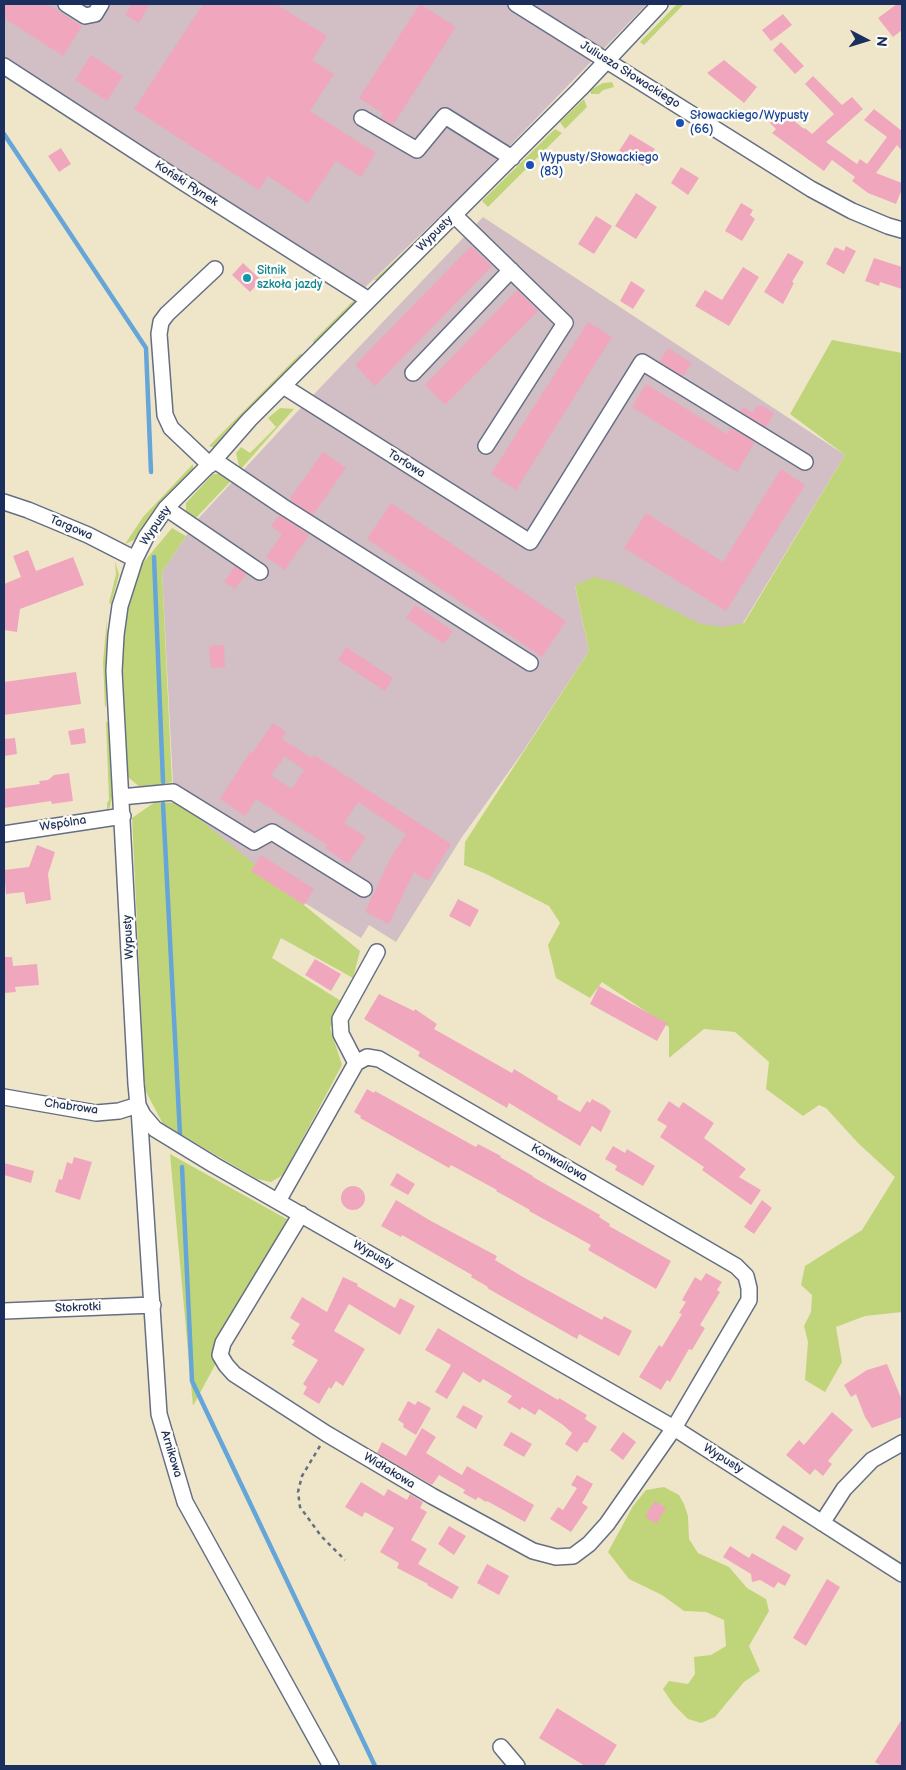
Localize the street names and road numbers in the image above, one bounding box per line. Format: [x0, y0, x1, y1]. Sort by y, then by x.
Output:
street label: Juliusza Słowackiego [577, 38, 683, 112]
street label: Koński Rynek [152, 158, 220, 210]
street label: Wypusty [414, 213, 456, 255]
street label: Torfowa [384, 447, 428, 481]
street label: Wypusty [138, 503, 174, 549]
street label: Targowa [47, 513, 95, 543]
street label: Wspólna [39, 813, 87, 835]
street label: Wypusty [121, 914, 137, 960]
street label: Chabrowa [43, 1096, 99, 1118]
street label: Konwaliowa [528, 1141, 590, 1185]
street label: Wypusty [350, 1238, 396, 1272]
street label: Stokrotki [55, 1300, 101, 1316]
street label: Arnikowa [157, 1429, 185, 1479]
street label: Wypusty [700, 1441, 746, 1477]
street label: Widłakowa [361, 1450, 417, 1492]

